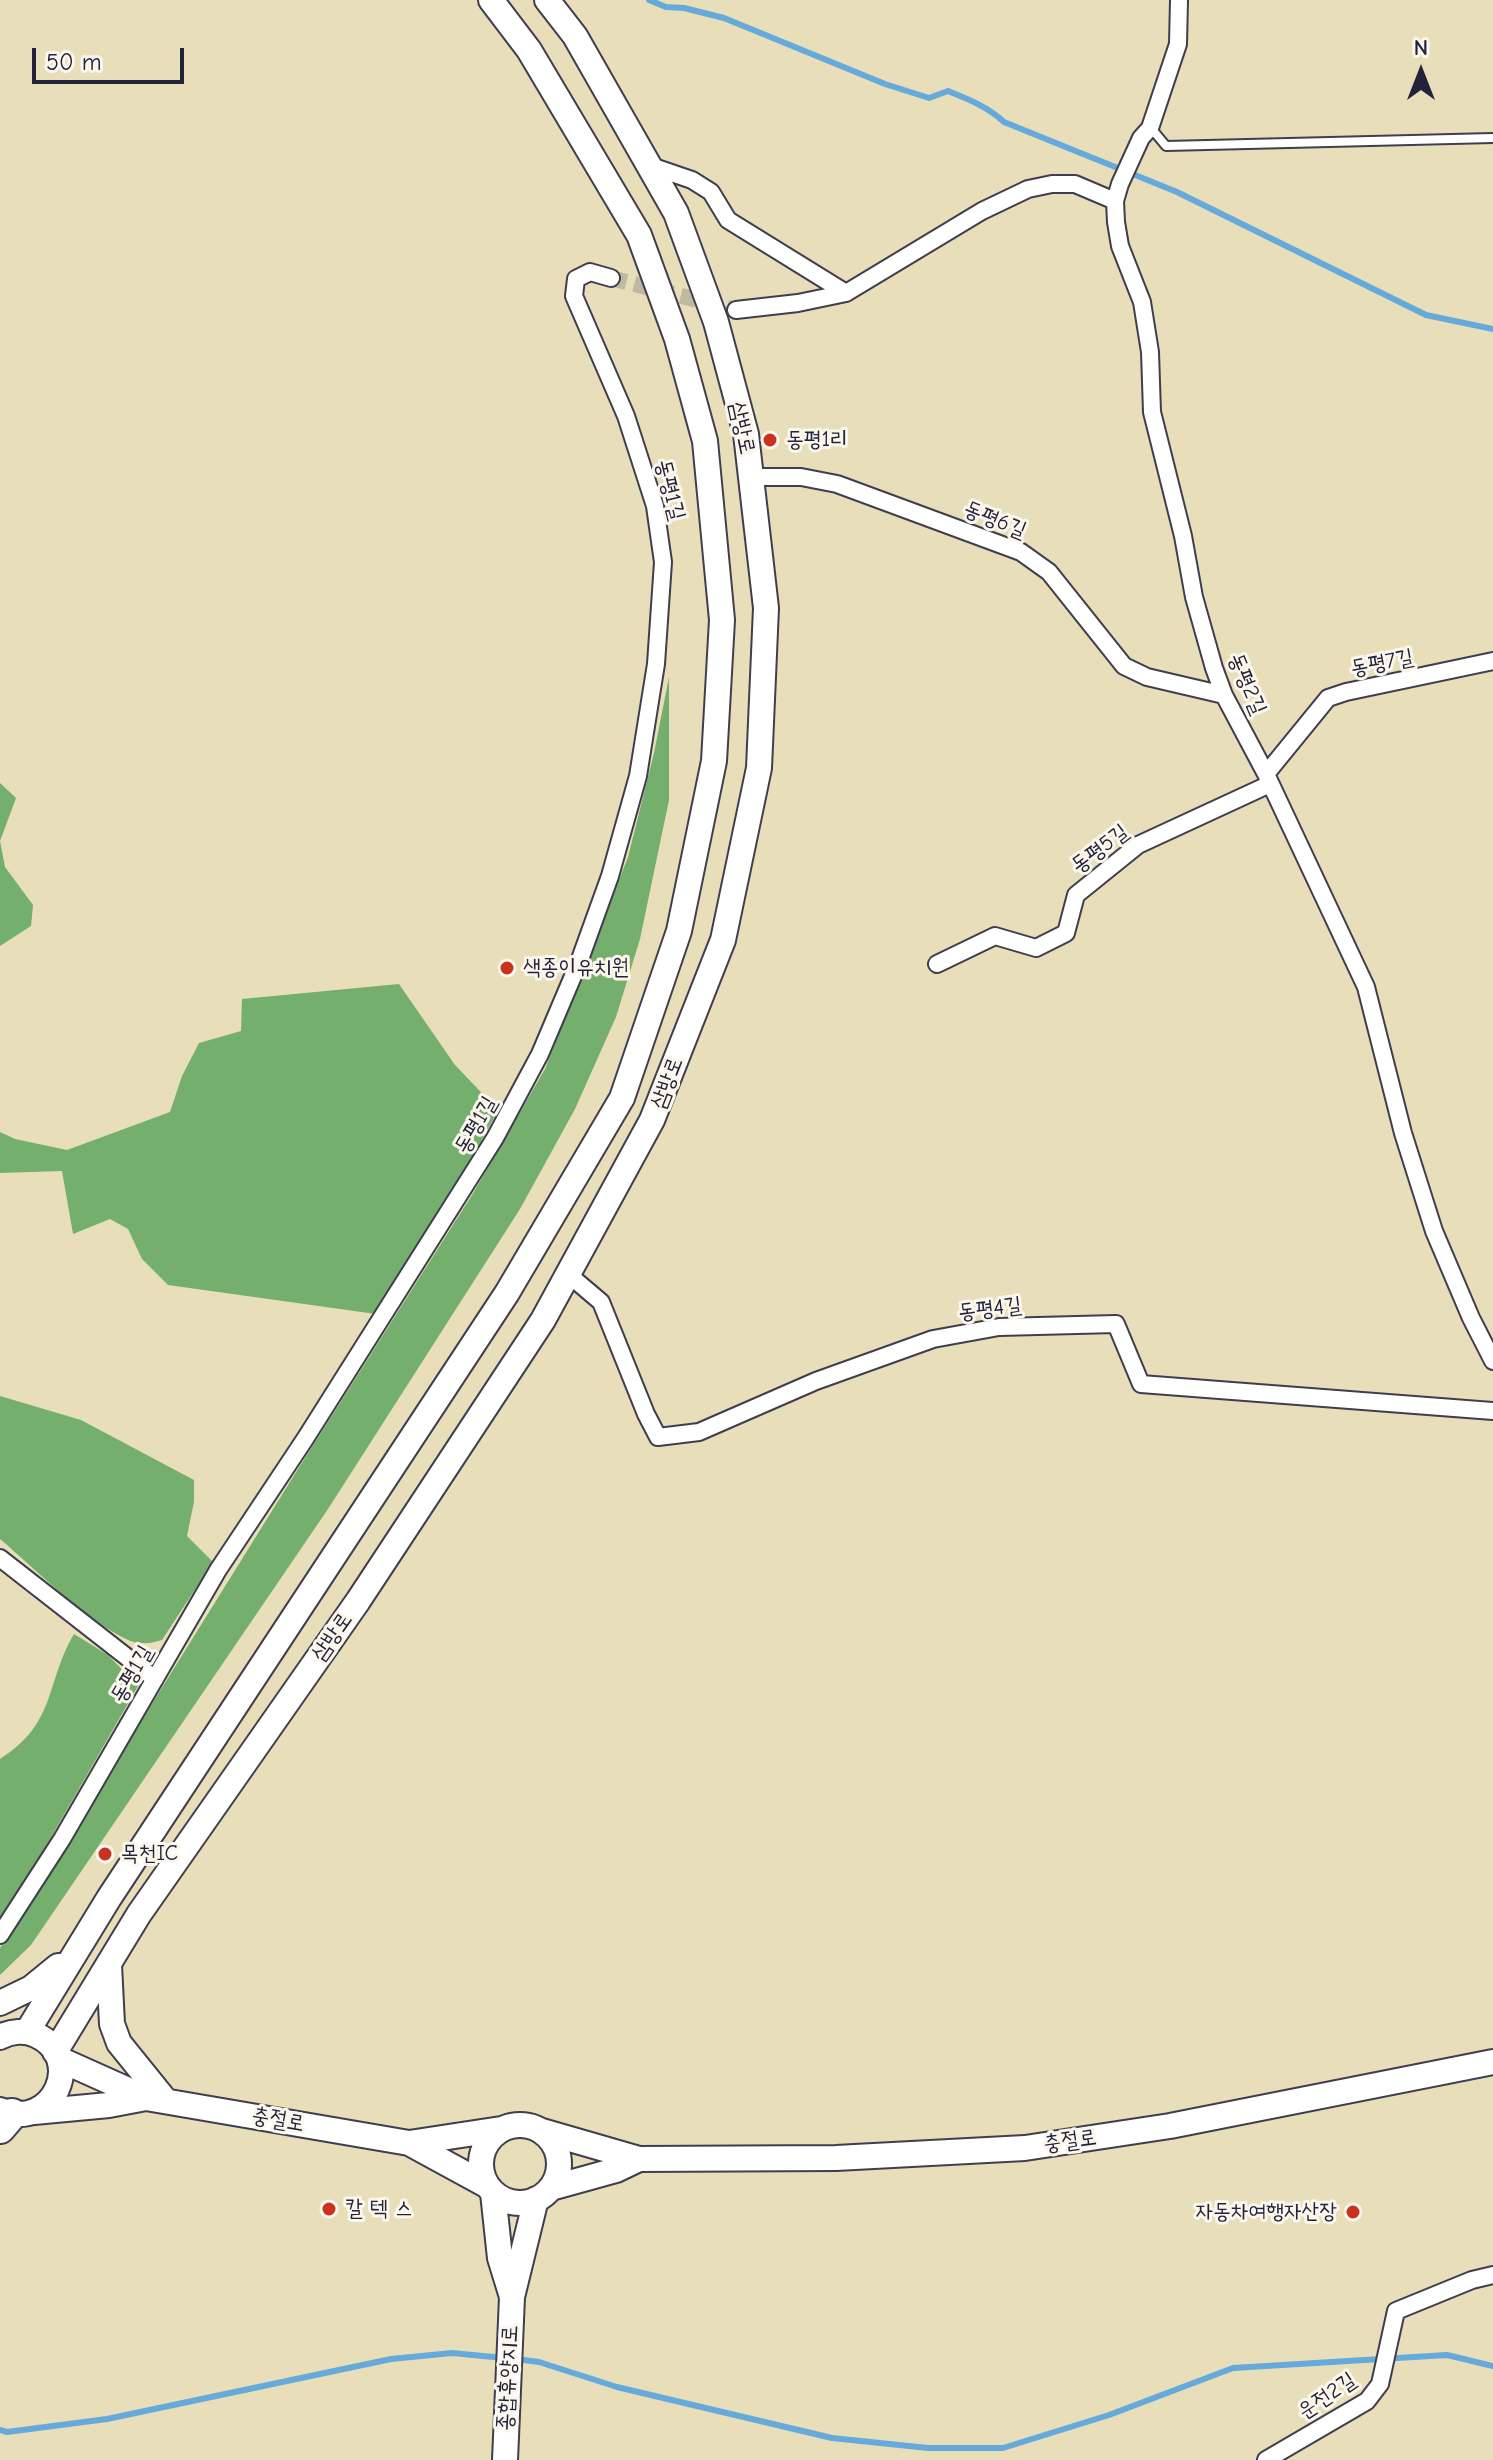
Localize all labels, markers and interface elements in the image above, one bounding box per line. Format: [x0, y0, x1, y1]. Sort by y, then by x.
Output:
scale bar [36, 32, 188, 82]
north arrow [1381, 32, 1461, 112]
text: N [1414, 35, 1428, 61]
text: 50 m [46, 48, 102, 76]
street label: 삼방로 [724, 399, 760, 457]
place label: 동평1리 [786, 427, 848, 453]
marker: 동평1리 [761, 431, 779, 449]
street label: 동평1길 [650, 457, 690, 523]
street label: 동평6길 [960, 496, 1030, 544]
street label: 동평7길 [1348, 644, 1416, 682]
street label: 동평2길 [1222, 649, 1272, 719]
street label: 동평5길 [1066, 819, 1134, 879]
place label: 색종이유치원 [523, 955, 629, 981]
marker: 색종이유치원 [498, 959, 516, 977]
street label: 삼방로 [645, 1053, 689, 1113]
street label: 동평1길 [449, 1092, 503, 1158]
street label: 동평4길 [957, 1292, 1023, 1326]
street label: 삼방로 [306, 1608, 358, 1666]
street label: 동평1길 [105, 1641, 159, 1707]
place label: 목천IC [121, 1841, 178, 1867]
marker: 목천IC [96, 1845, 114, 1863]
street label: 충절로 [250, 2102, 306, 2138]
street label: 충절로 [1042, 2124, 1098, 2158]
place label: 칼 텍 스 [345, 2196, 413, 2222]
place label: 자동차여행자산장 [1195, 2199, 1337, 2225]
marker: 칼 텍 스 [320, 2200, 338, 2218]
marker: 자동차여행자산장 [1344, 2203, 1362, 2221]
street label: 종합휴양지로 [492, 2324, 524, 2432]
street label: 운전2길 [1293, 2367, 1361, 2425]

